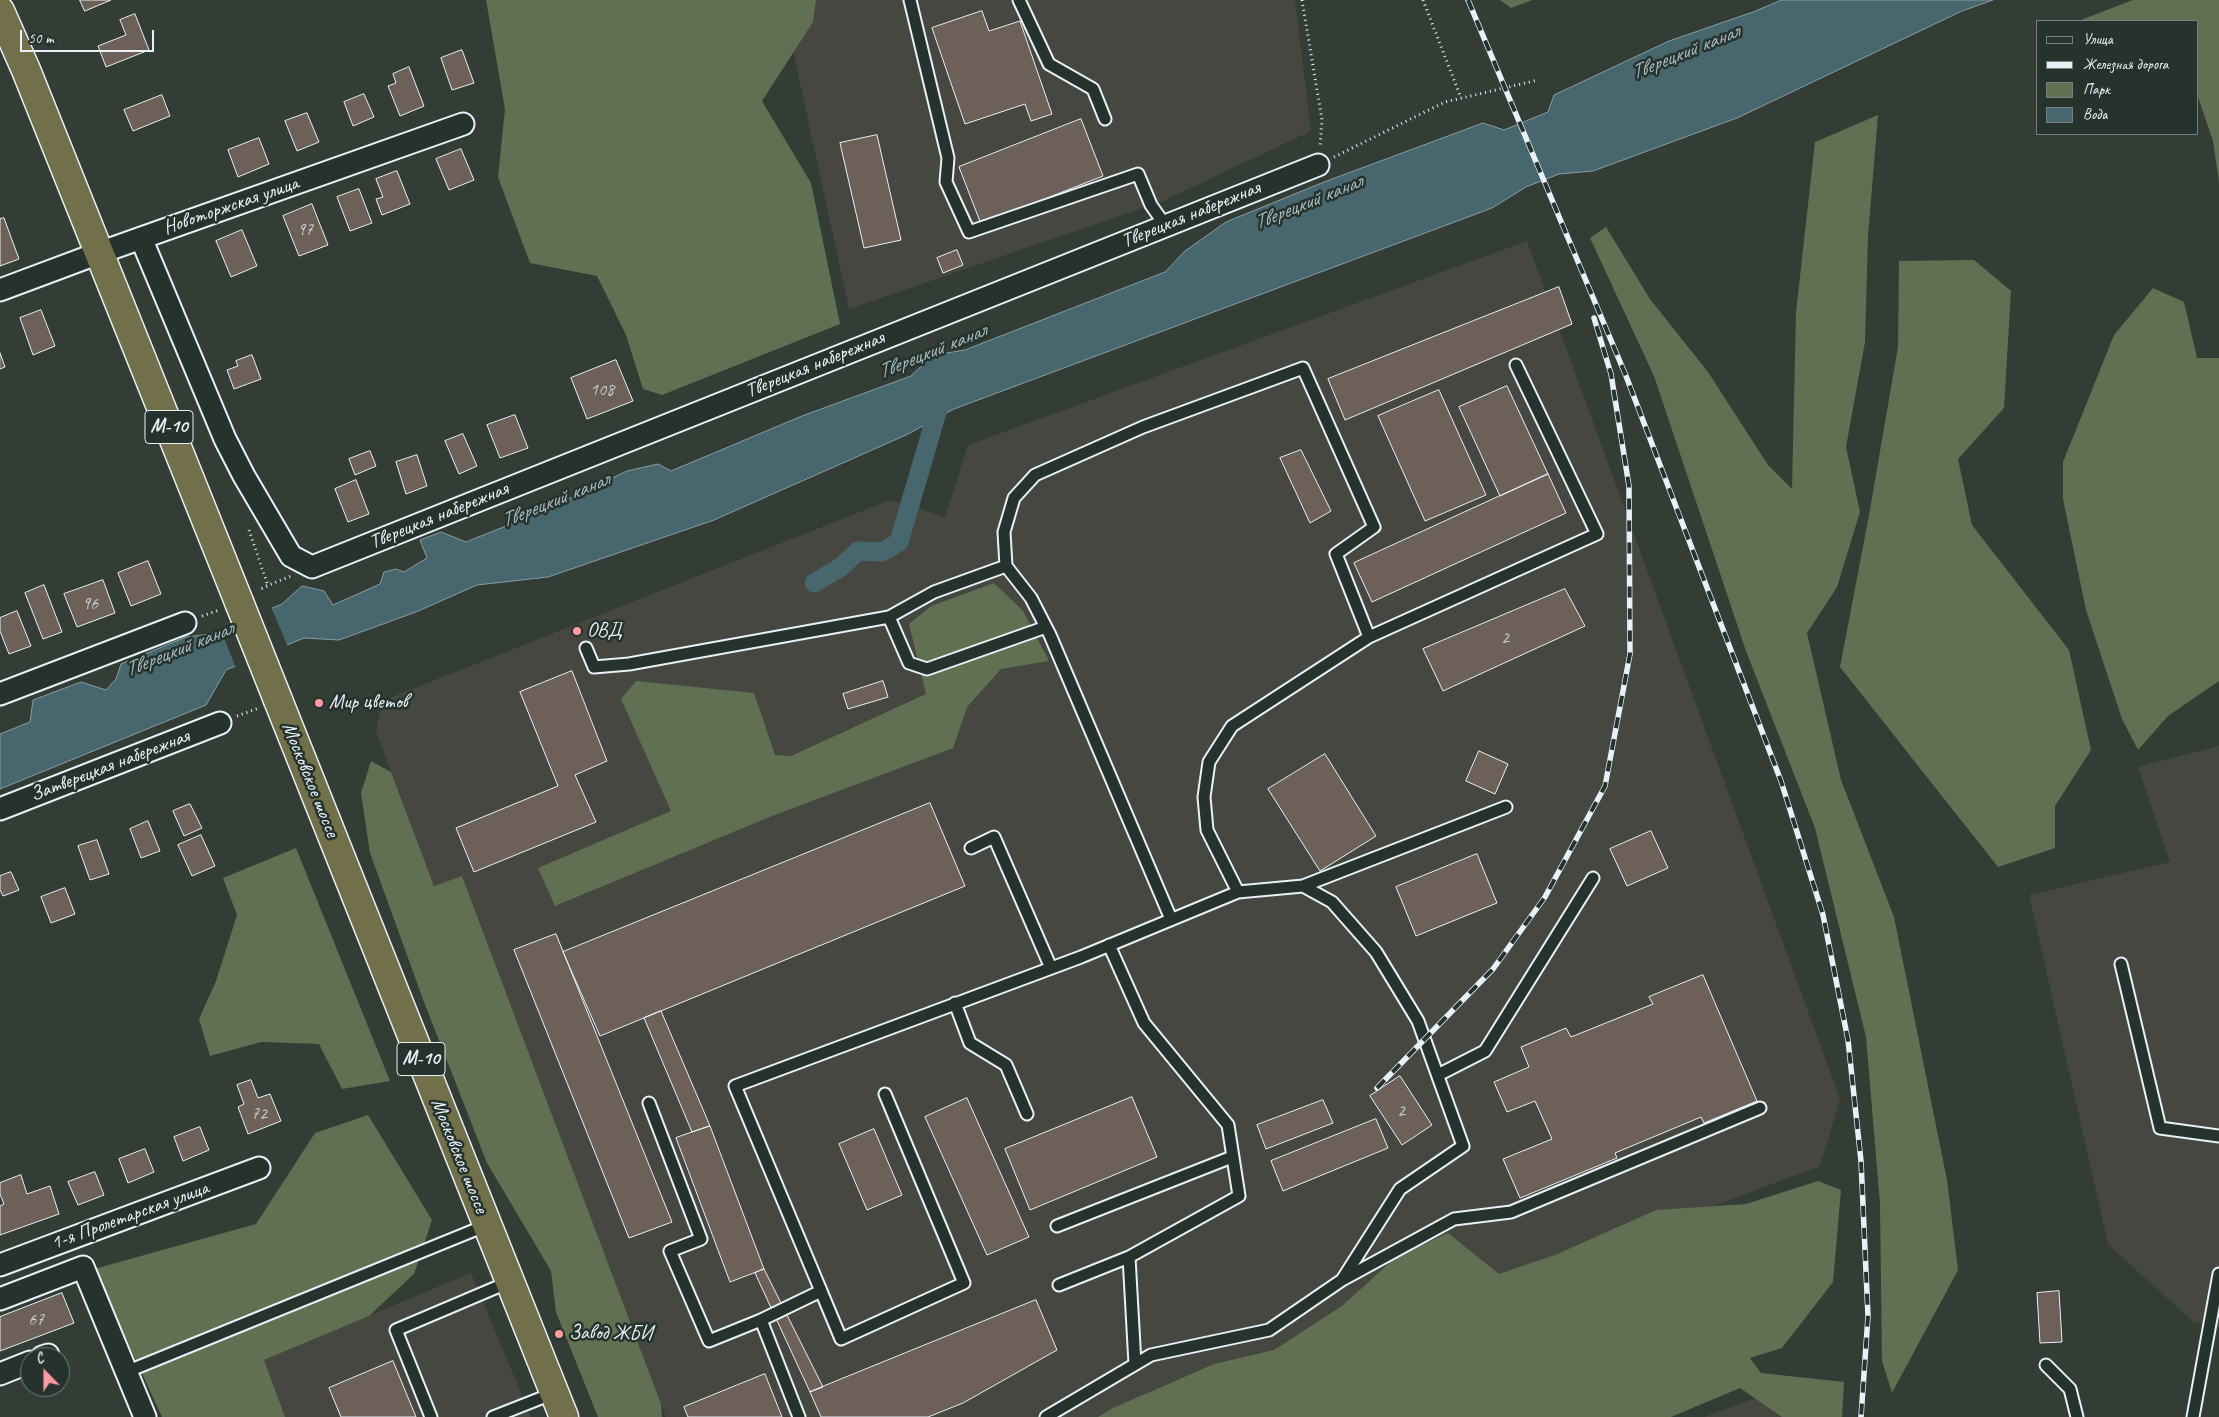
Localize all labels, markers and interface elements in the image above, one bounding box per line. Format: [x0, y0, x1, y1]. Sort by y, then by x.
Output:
scale bar [22, 20, 156, 52]
water label: Тверецкий канал [1627, 20, 1743, 86]
legend [2036, 20, 2199, 135]
text: 50 m [28, 29, 54, 48]
text: Улица [2083, 30, 2113, 49]
text: Железная дорога [2083, 55, 2168, 74]
text: Парк [2083, 80, 2110, 99]
text: Вода [2083, 105, 2107, 124]
water label: Тверецкий канал [1250, 170, 1366, 236]
street label: Новоторжская улица [160, 172, 302, 240]
street label: Тверецкая набережная [1118, 176, 1264, 254]
house number: 97 [297, 219, 313, 241]
water label: Тверецкий канал [874, 319, 990, 385]
street label: Тверецкая набережная [742, 326, 888, 404]
house number: 108 [590, 379, 614, 401]
road number: М-10 [145, 411, 193, 444]
water label: Тверецкий канал [497, 468, 613, 534]
street label: Тверецкая набережная [366, 477, 512, 555]
house number: 96 [82, 593, 98, 615]
water label: Тверецкий канал [121, 617, 237, 683]
place label: ОВД [587, 619, 622, 643]
marker: ОВД [571, 625, 583, 637]
house number: 2 [1501, 627, 1509, 649]
place label: Мир цветов [329, 691, 408, 715]
marker: Мир цветов [313, 697, 325, 709]
street label: Московское шоссе [276, 719, 344, 841]
street label: Затверецкая набережная [27, 725, 193, 807]
road number: М-10 [397, 1042, 445, 1076]
street label: Московское шоссе [425, 1095, 493, 1217]
house number: 2 [1397, 1100, 1405, 1122]
house number: 72 [251, 1103, 267, 1125]
street label: 1-я Пролетарская улица [48, 1176, 212, 1256]
house number: 67 [28, 1309, 44, 1331]
place label: Завод ЖБИ [569, 1322, 653, 1346]
marker: Завод ЖБИ [553, 1328, 565, 1340]
north arrow [20, 1347, 70, 1397]
text: С [33, 1349, 46, 1368]

